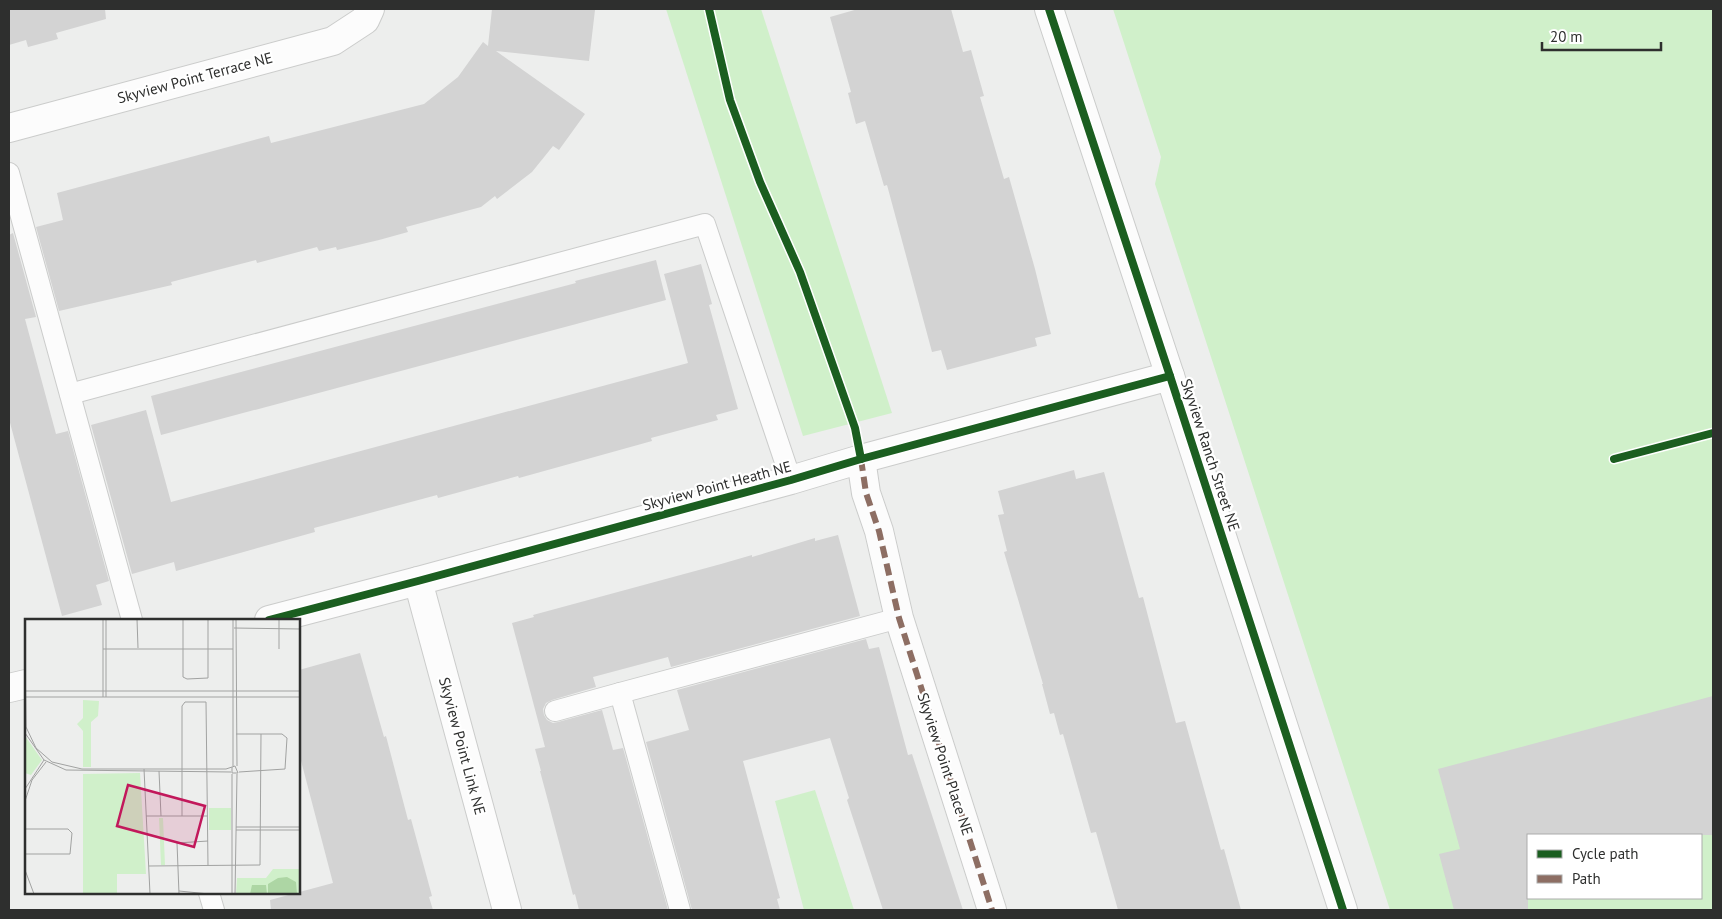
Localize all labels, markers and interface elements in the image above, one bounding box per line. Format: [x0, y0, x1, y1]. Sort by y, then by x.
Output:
scale bar [1542, 20, 1661, 52]
text: 20 m [1550, 27, 1583, 46]
street label: Skyview Point Terrace NE [115, 48, 275, 107]
street label: Skyview Ranch Street NE [1177, 376, 1244, 534]
street label: Skyview Point Heath NE [640, 457, 793, 515]
inset map [25, 619, 300, 894]
street label: Skyview Point Link NE [435, 675, 490, 817]
street label: Skyview Point Place NE [913, 690, 978, 838]
legend [1527, 834, 1702, 899]
text: Cycle path [1572, 844, 1638, 863]
text: Path [1572, 869, 1601, 888]

